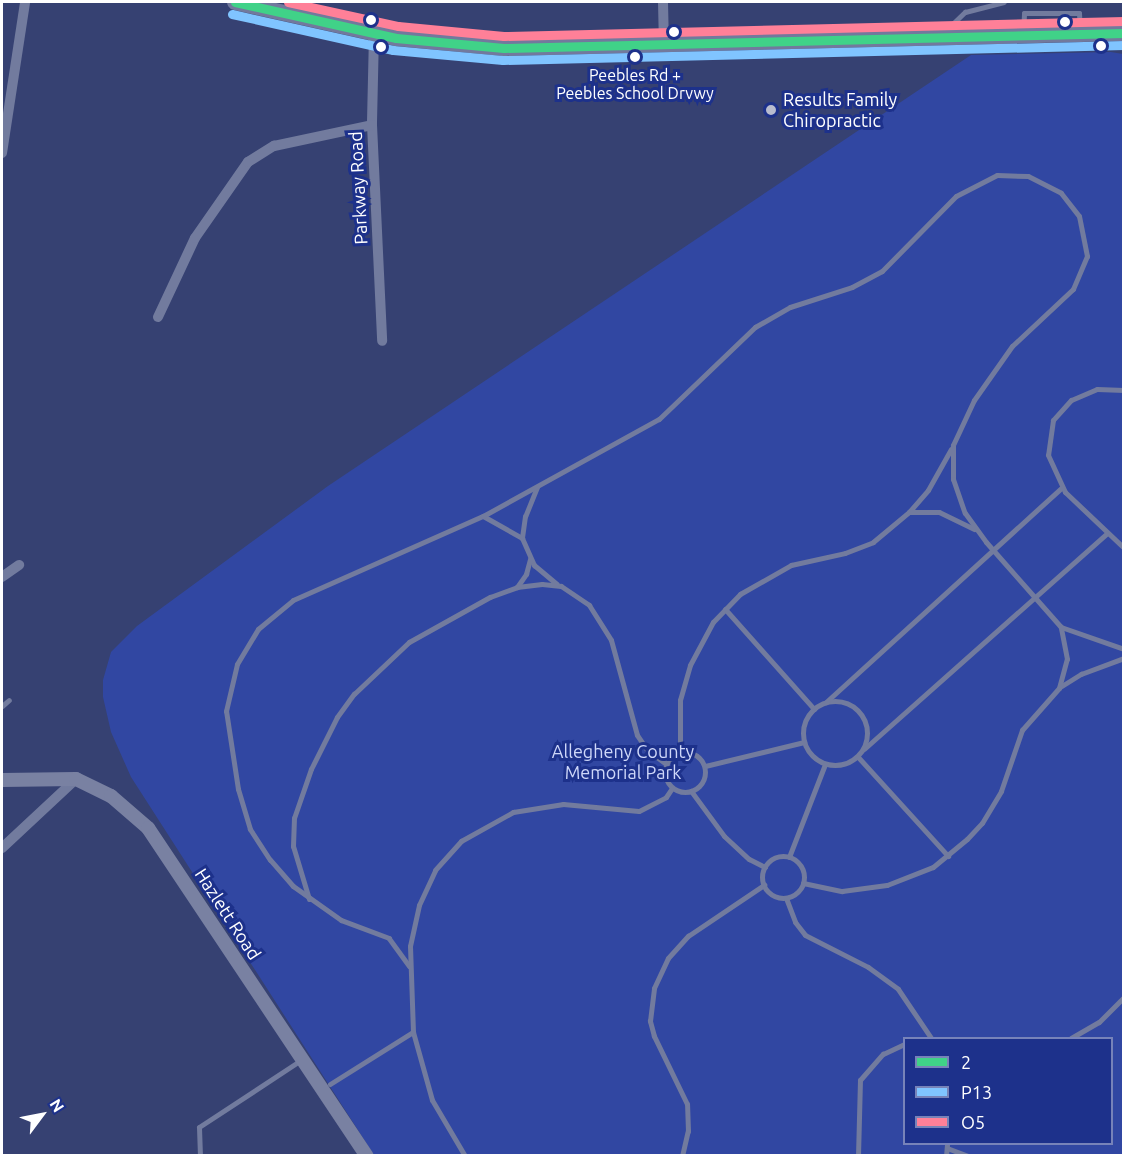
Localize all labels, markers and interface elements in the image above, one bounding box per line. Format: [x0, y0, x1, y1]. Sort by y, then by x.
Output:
unlabelled marker [365, 14, 377, 26]
unlabelled marker [1059, 16, 1071, 28]
unlabelled marker [668, 26, 680, 38]
unlabelled marker [1095, 40, 1107, 52]
unlabelled marker [375, 41, 387, 53]
marker: Peebles Rd + Peebles School Drvwy [629, 51, 641, 63]
place label: Peebles Rd + Peebles School Drvwy [556, 65, 714, 103]
place label: Results Family Chiropractic [783, 89, 897, 132]
marker: Results Family Chiropractic [764, 103, 778, 117]
street label: Parkway Road [344, 131, 372, 245]
park label: Allegheny County Memorial Park [552, 741, 694, 783]
street label: Hazlett Road [190, 864, 266, 964]
legend [903, 1037, 1113, 1145]
text: 2 [961, 1052, 971, 1072]
text: P13 [961, 1082, 992, 1102]
north arrow [12, 1085, 72, 1145]
text: N [46, 1096, 68, 1115]
text: O5 [961, 1112, 985, 1132]

